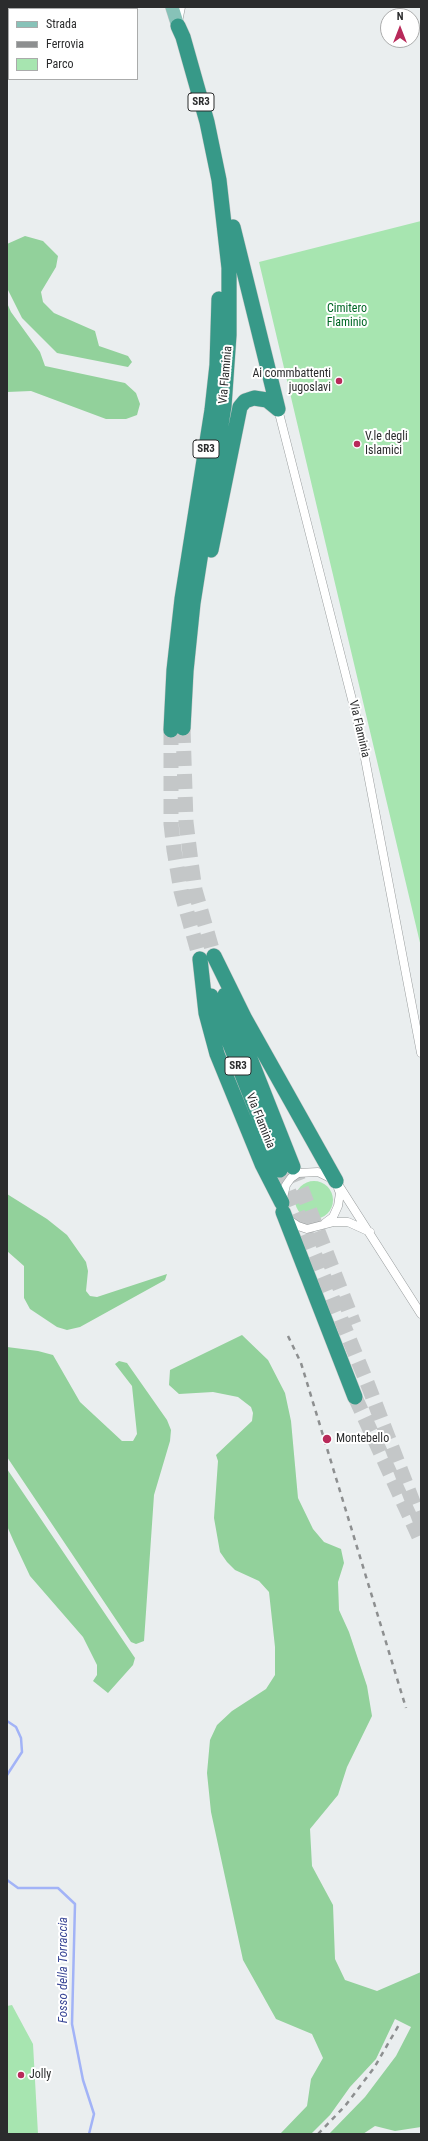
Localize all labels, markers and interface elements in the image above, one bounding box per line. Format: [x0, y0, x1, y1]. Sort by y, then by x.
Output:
legend [8, 8, 138, 80]
north arrow [380, 8, 420, 48]
text: N [397, 10, 403, 23]
text: Strada [46, 17, 77, 31]
text: Ferrovia [46, 37, 84, 51]
text: Parco [46, 57, 73, 71]
road number: SR3 [188, 93, 214, 111]
park label: Cimitero Flaminio [327, 302, 367, 330]
street label: Via Flaminia [216, 345, 236, 405]
place label: Ai commbattenti jugoslavi [252, 367, 331, 395]
marker: Ai commbattenti jugoslavi [334, 376, 344, 386]
place label: V.le degli Islamici [365, 430, 408, 458]
marker: V.le degli Islamici [352, 439, 362, 449]
road number: SR3 [193, 440, 219, 458]
street label: Via Flaminia [345, 699, 373, 759]
road number: SR3 [225, 1057, 251, 1075]
street label: Via Flaminia [242, 1091, 278, 1151]
place label: Montebello [336, 1432, 389, 1446]
marker: Montebello [321, 1433, 333, 1445]
water label: Fosso della Torraccia [56, 1917, 72, 2023]
place label: Jolly [29, 2068, 51, 2082]
marker: Jolly [16, 2070, 26, 2080]

